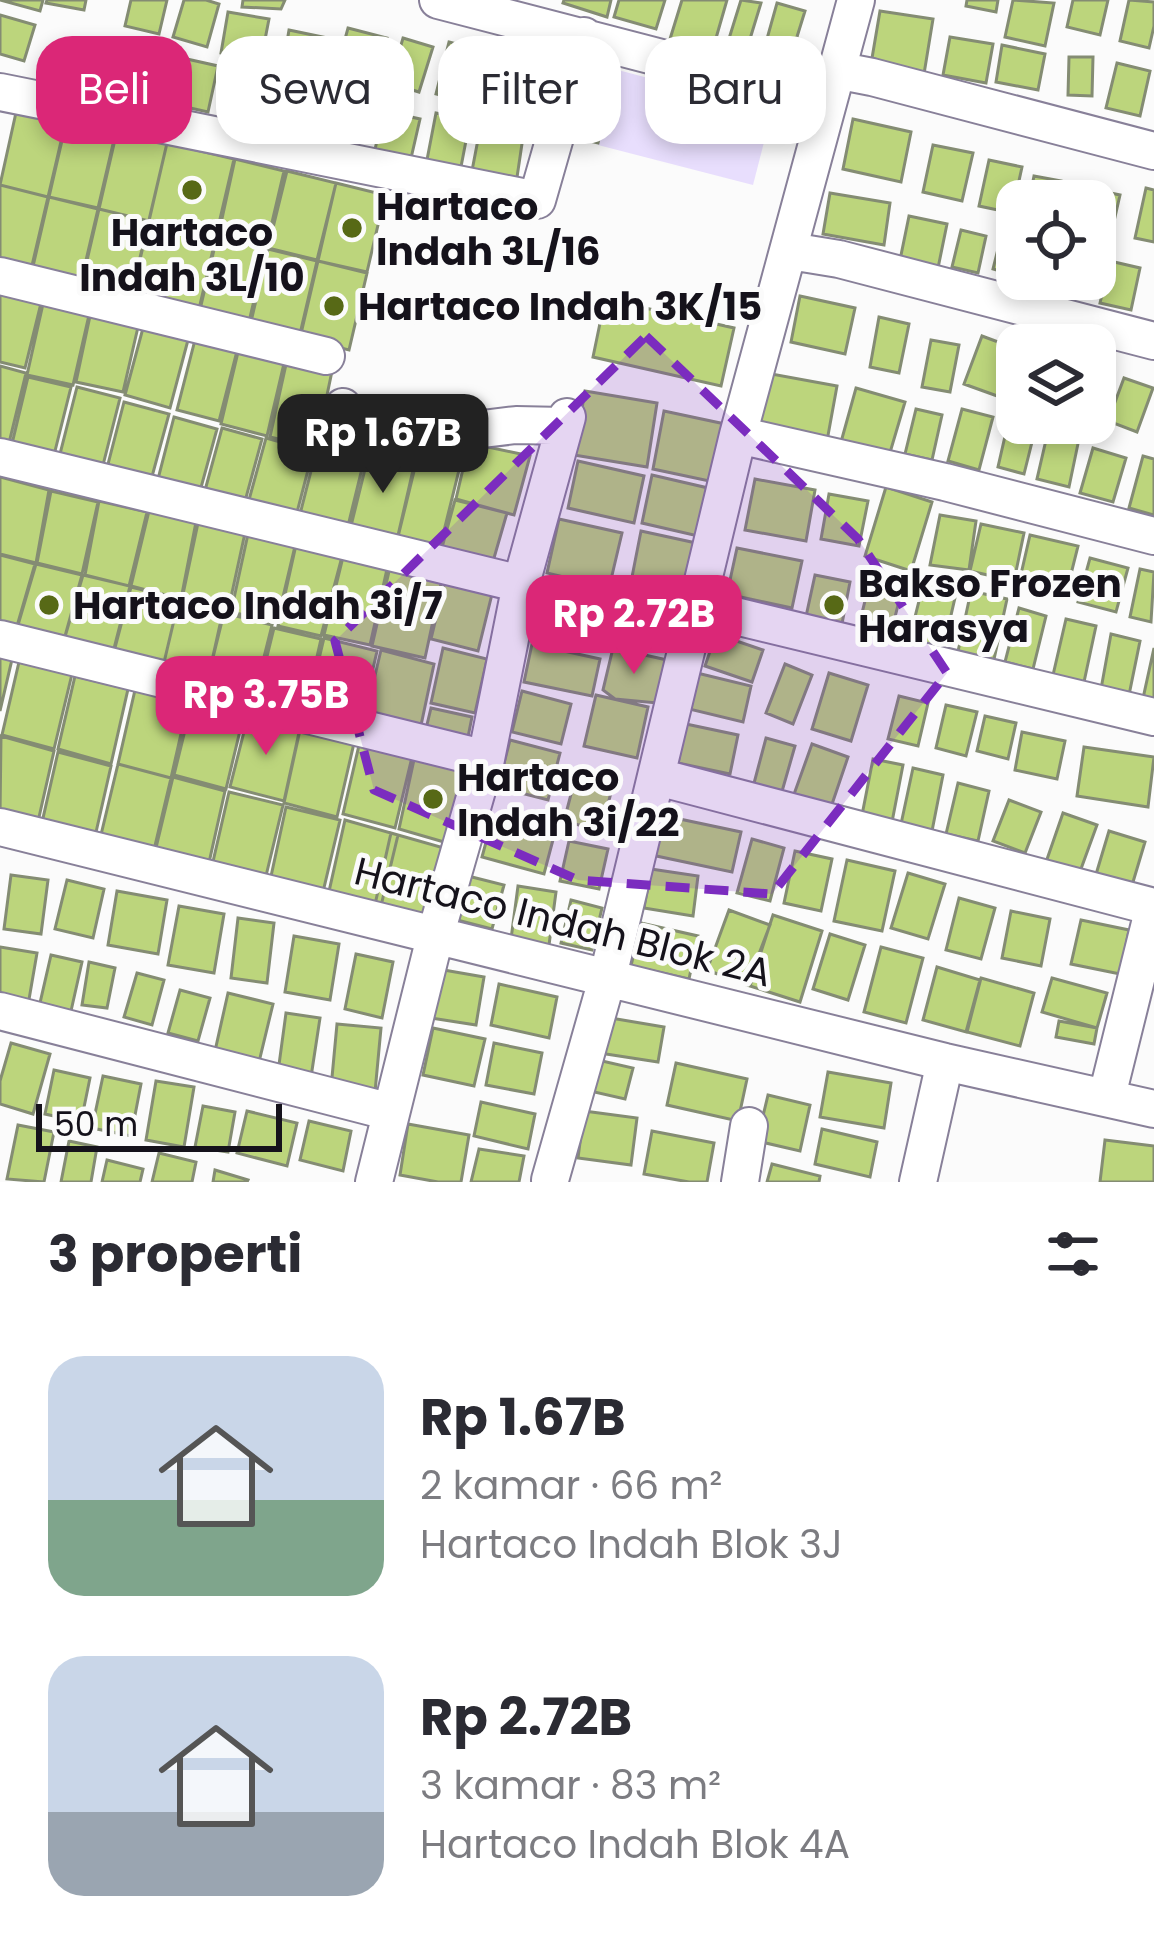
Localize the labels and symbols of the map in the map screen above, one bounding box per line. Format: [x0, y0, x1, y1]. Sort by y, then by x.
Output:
marker: Hartaco Indah 3L/10 [179, 177, 205, 203]
place label: Hartaco Indah 3L/16 [376, 179, 601, 279]
place label: Hartaco Indah 3L/10 [79, 205, 305, 305]
marker: Hartaco Indah 3L/16 [339, 215, 365, 241]
place label: Hartaco Indah 3K/15 [358, 279, 762, 334]
marker: Hartaco Indah 3K/15 [321, 293, 347, 319]
pin: Rp 1.67B [259, 394, 507, 496]
place label: Bakso Frozen Harasya [858, 556, 1122, 656]
pin: Rp 2.72B [510, 575, 758, 677]
place label: Hartaco Indah 3i/7 [73, 578, 443, 633]
marker: Hartaco Indah 3i/7 [36, 592, 62, 618]
marker: Bakso Frozen Harasya [821, 592, 847, 618]
pin: Rp 3.75B [142, 656, 390, 758]
place label: Hartaco Indah 3i/22 [457, 750, 680, 850]
marker: Hartaco Indah 3i/22 [420, 786, 446, 812]
street label: Hartaco Indah Blok 2A [349, 844, 777, 1000]
scale bar [36, 1098, 282, 1151]

